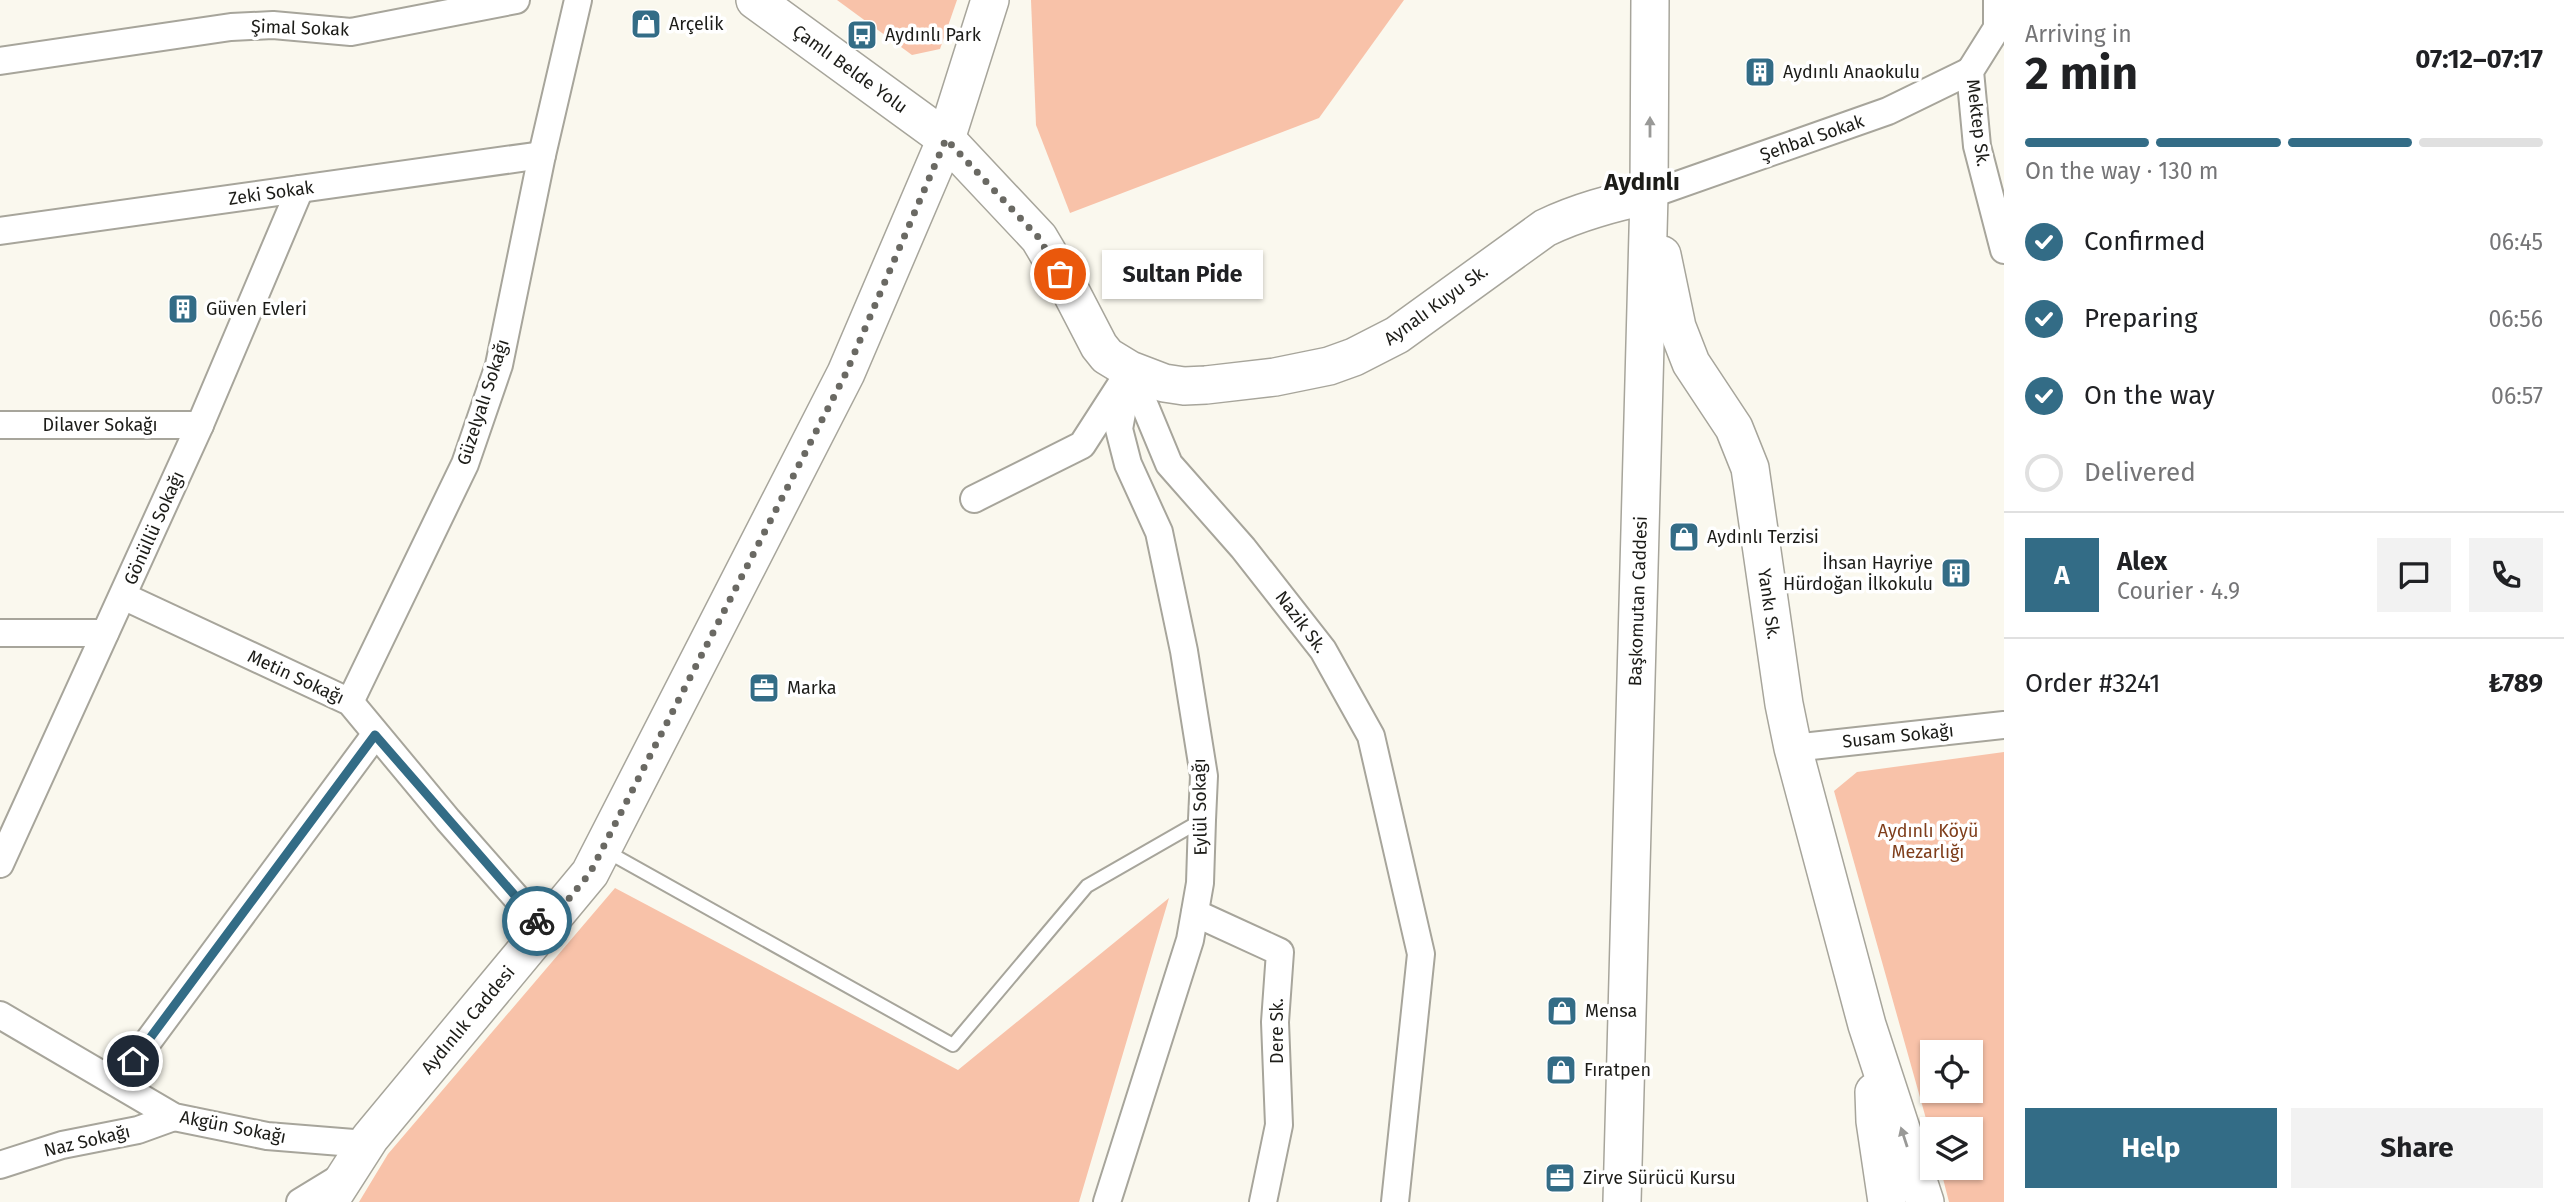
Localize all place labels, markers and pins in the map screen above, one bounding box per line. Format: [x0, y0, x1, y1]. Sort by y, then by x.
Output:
shop icon: Arçelik [629, 7, 663, 41]
place label: Arçelik [669, 13, 724, 35]
bus stop icon: Aydınlı Park [845, 18, 879, 52]
place label: Aydınlı Park [885, 24, 982, 46]
building icon: Aydınlı Anaokulu [1743, 55, 1777, 89]
place label: Aydınlı Anaokulu [1783, 61, 1920, 83]
pin [1030, 244, 1090, 304]
callout: Sultan Pide [1102, 250, 1263, 298]
building icon: Güven Evleri [166, 292, 200, 326]
place label: Güven Evleri [206, 298, 307, 320]
shop icon: Aydınlı Terzisi [1667, 520, 1701, 554]
place label: Aydınlı Terzisi [1707, 526, 1819, 548]
place label: İhsan Hayriye Hürdoğan İlkokulu [1783, 552, 1933, 595]
building icon: İhsan Hayriye Hürdoğan İlkokulu [1939, 556, 1973, 590]
office icon: Marka [747, 671, 781, 705]
place label: Marka [787, 677, 836, 699]
shop icon: Mensa [1545, 994, 1579, 1028]
place label: Mensa [1585, 1000, 1637, 1022]
pin [103, 1031, 163, 1091]
shop icon: Fıratpen [1544, 1053, 1578, 1087]
place label: Fıratpen [1584, 1059, 1651, 1081]
office icon: Zirve Sürücü Kursu [1543, 1161, 1577, 1195]
place label: Zirve Sürücü Kursu [1583, 1167, 1736, 1189]

